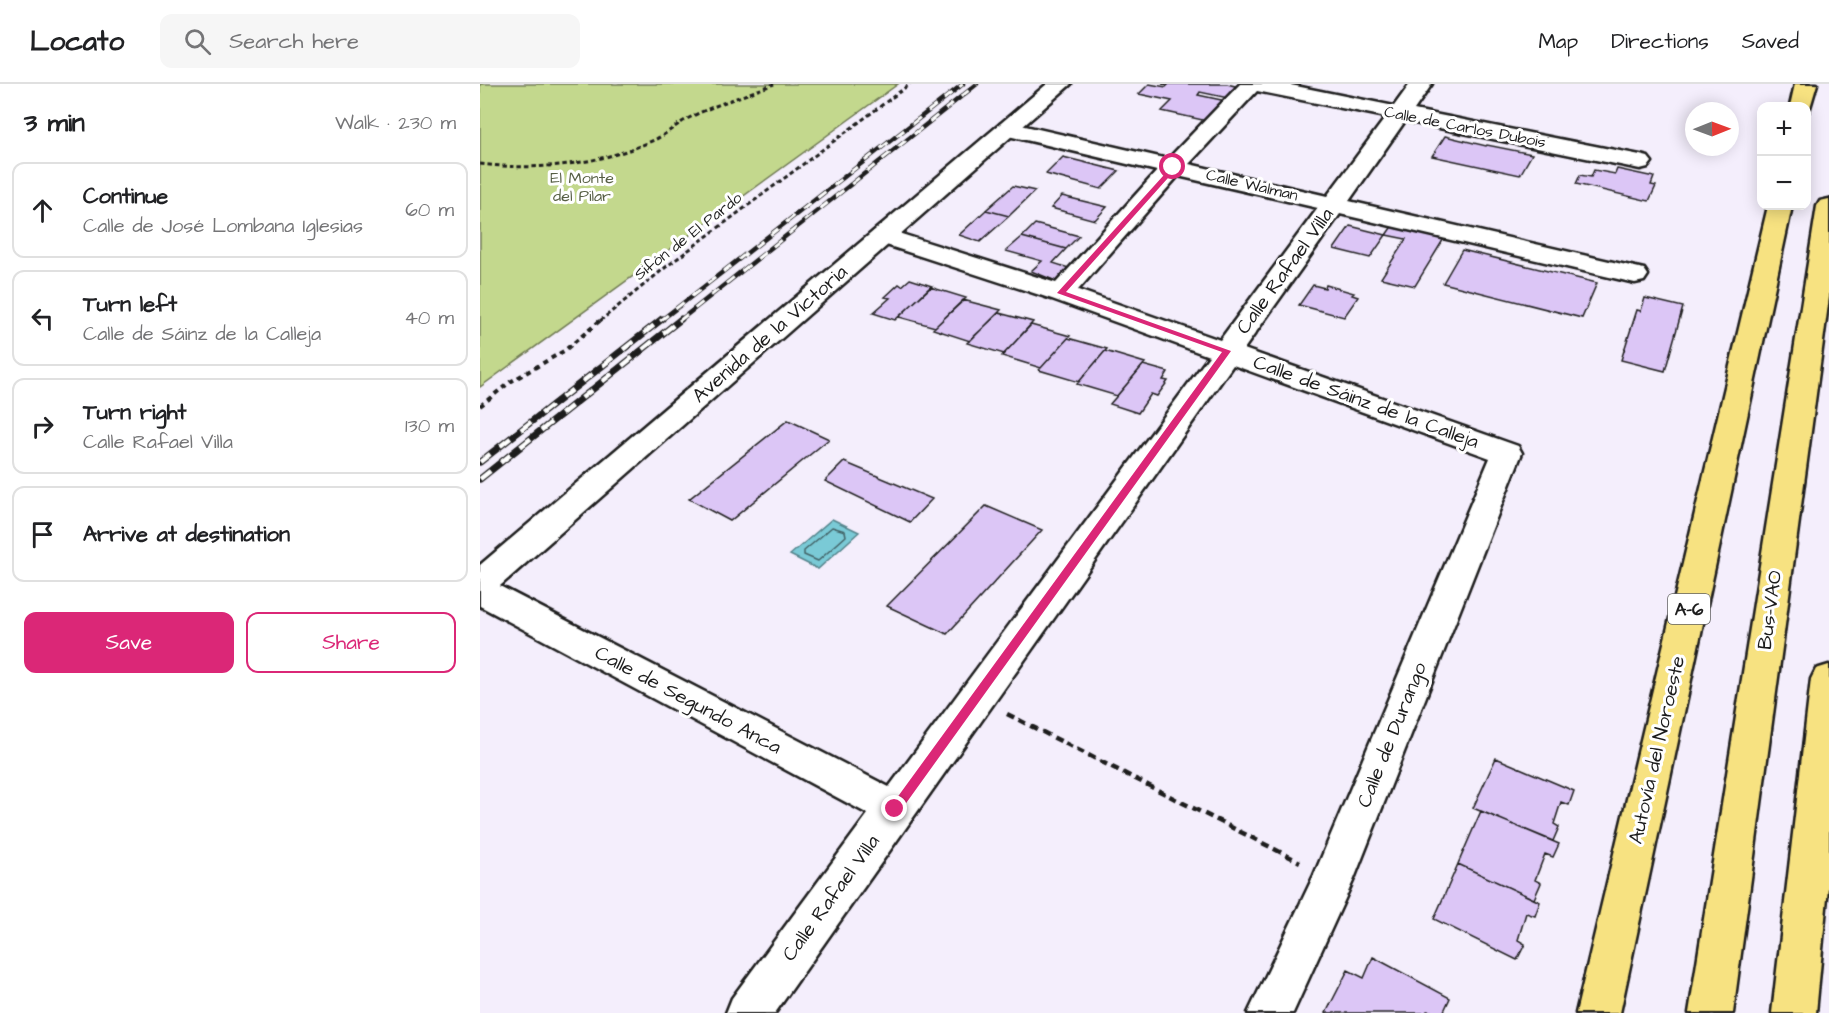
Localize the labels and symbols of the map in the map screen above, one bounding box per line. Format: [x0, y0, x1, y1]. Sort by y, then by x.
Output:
street label: Calle de Carlos Dubois [1382, 101, 1548, 153]
north arrow [1685, 102, 1739, 156]
route start [1159, 153, 1185, 179]
street label: Calle Walman [1204, 164, 1300, 206]
park label: El Monte del Pilar [550, 167, 614, 207]
street label: Sifón de El Pardo [629, 187, 747, 285]
street label: Calle Rafael Villa [1230, 202, 1340, 340]
street label: Avenida de la Victoria [686, 259, 854, 409]
street label: Calle de Sáinz de la Calleja [1249, 348, 1483, 456]
street label: Bus-VAO [1751, 569, 1789, 651]
road number: A-6 [1668, 594, 1710, 624]
street label: Calle de Segundo Anca [589, 639, 786, 762]
street label: Autovía del Noroeste [1622, 653, 1692, 847]
street label: Calle de Durango [1350, 658, 1435, 812]
route end [881, 795, 907, 821]
street label: Calle Rafael Villa [776, 829, 886, 967]

